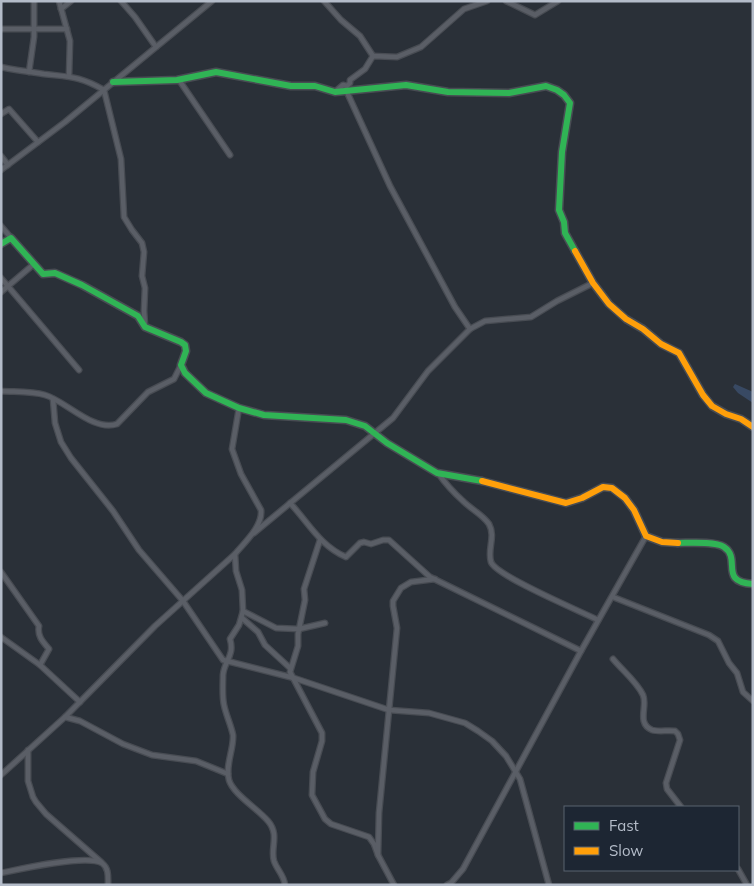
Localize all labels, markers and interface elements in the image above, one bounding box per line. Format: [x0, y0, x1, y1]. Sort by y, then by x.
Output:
legend [564, 806, 739, 871]
text: Fast [609, 816, 639, 835]
text: Slow [609, 841, 643, 860]

